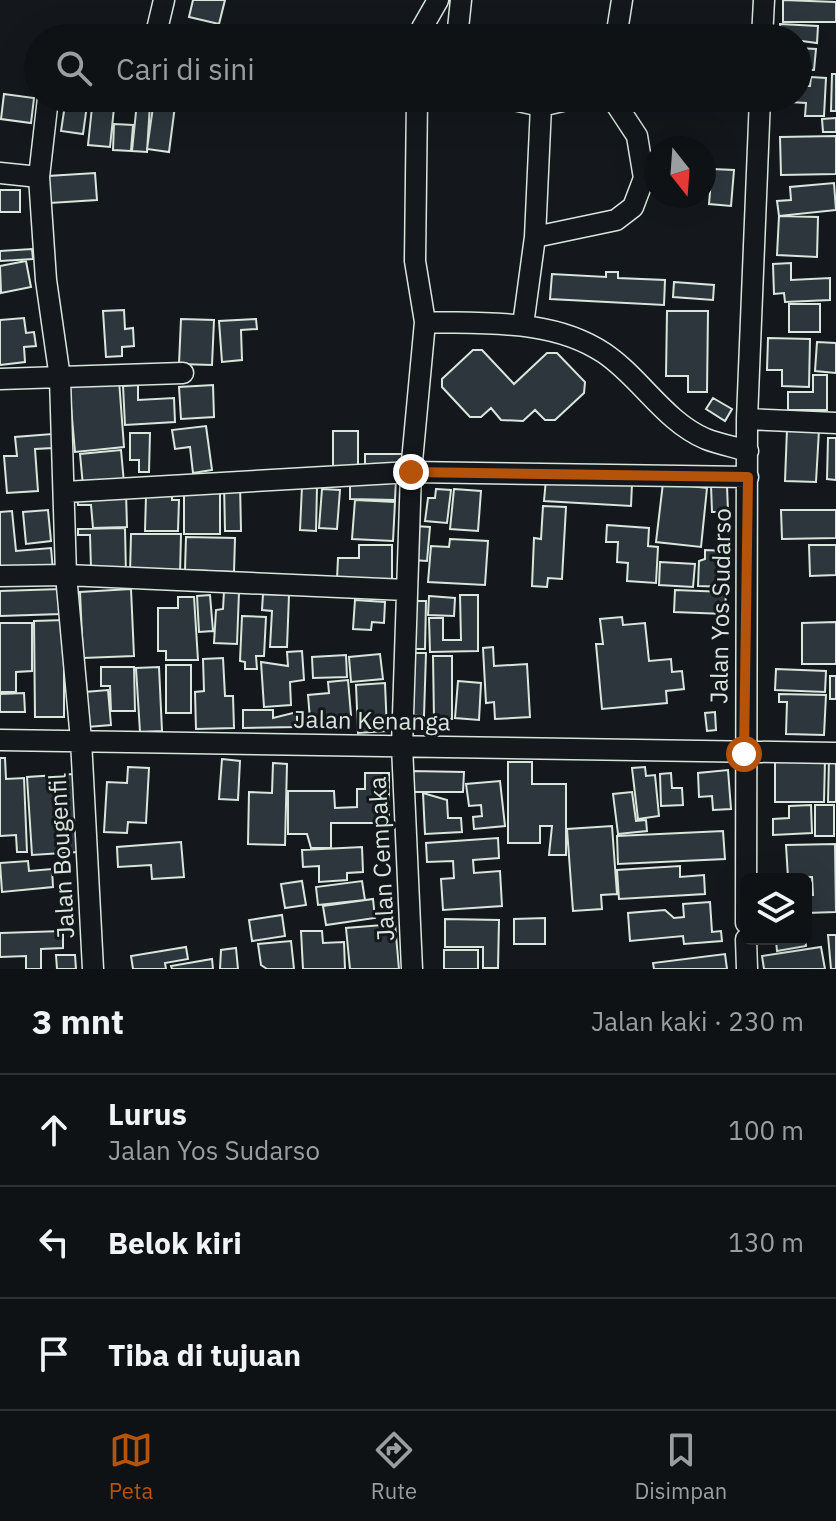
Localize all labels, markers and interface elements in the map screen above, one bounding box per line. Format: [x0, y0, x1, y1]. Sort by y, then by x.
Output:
search box [24, 24, 812, 112]
icon: search [52, 46, 96, 90]
text: Cari di sini [116, 49, 255, 88]
north arrow [644, 136, 716, 208]
route end [393, 454, 429, 490]
street label: Jalan Yos Sudarso [702, 508, 738, 704]
street label: Jalan Kenanga [293, 703, 451, 737]
route start [726, 736, 762, 772]
street label: Jalan Bougenfil [41, 772, 81, 940]
street label: Jalan Cempaka [361, 776, 401, 942]
map controls [740, 873, 812, 945]
button: layers [740, 873, 812, 945]
text: 3 mnt [32, 999, 124, 1043]
text: Jalan kaki · 230 m [591, 1004, 804, 1038]
text: Lurus [108, 1094, 187, 1133]
icon: ahead [32, 1108, 76, 1152]
text: 100 m [728, 1113, 804, 1147]
text: Jalan Yos Sudarso [108, 1133, 320, 1167]
icon: left [32, 1220, 76, 1264]
text: Belok kiri [108, 1223, 242, 1262]
text: 130 m [728, 1225, 804, 1259]
icon: arrive [32, 1332, 76, 1376]
text: Tiba di tujuan [108, 1335, 301, 1374]
tab: Peta [109, 1428, 153, 1505]
tab: Rute [371, 1428, 417, 1505]
tab: Disimpan [635, 1428, 727, 1505]

